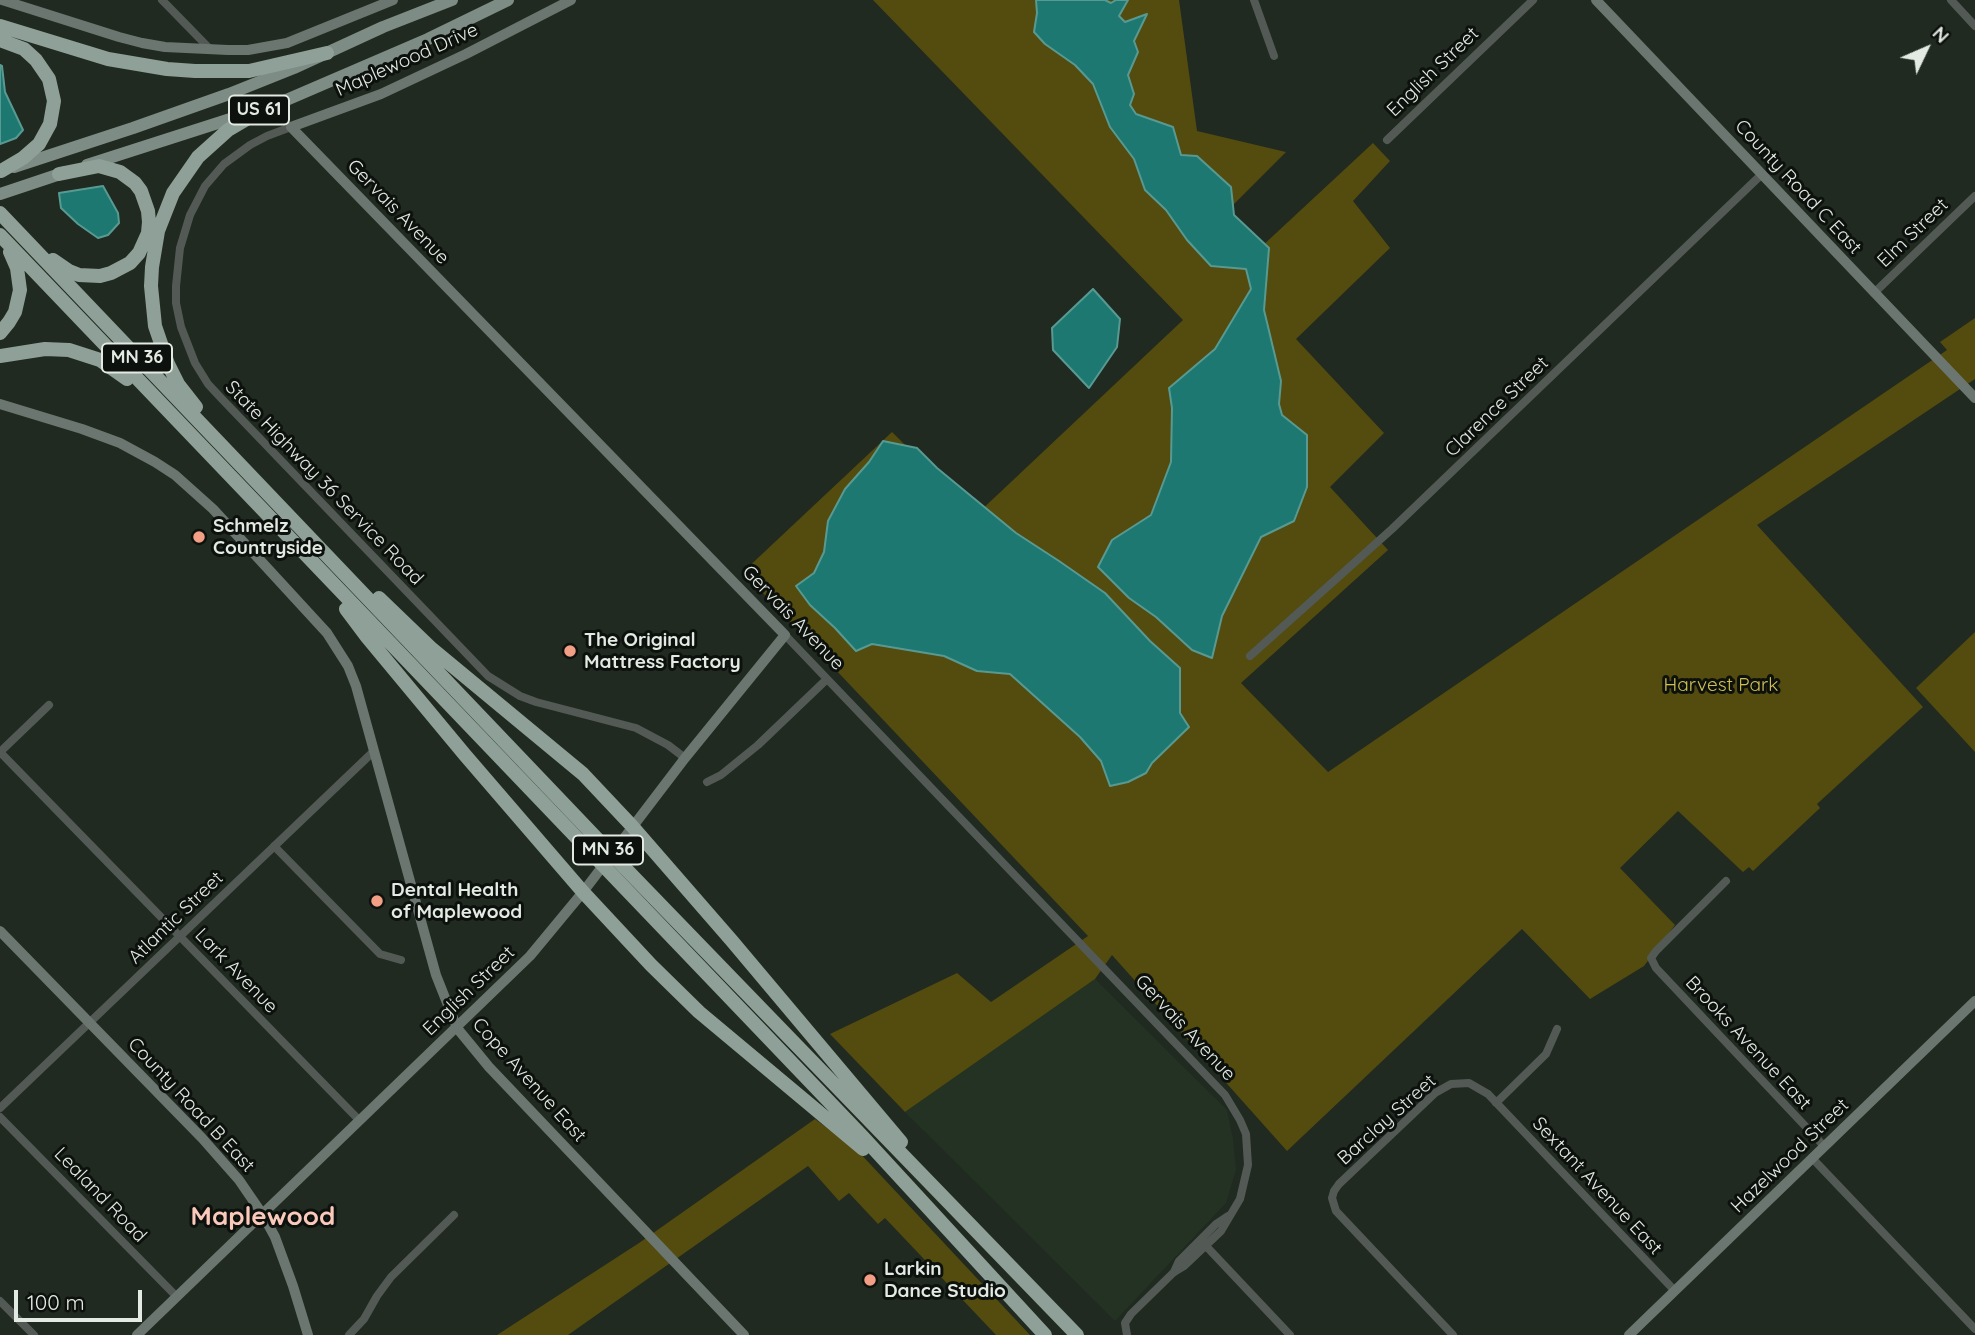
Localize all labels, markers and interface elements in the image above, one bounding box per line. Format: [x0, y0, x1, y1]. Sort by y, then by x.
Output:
north arrow [1891, 14, 1961, 84]
street label: Maplewood Drive [332, 18, 482, 102]
text: N [1928, 21, 1955, 48]
street label: English Street [1382, 23, 1484, 121]
road number: US 61 [229, 96, 289, 124]
street label: County Road C East [1730, 115, 1866, 259]
street label: Gervais Avenue [342, 155, 454, 269]
street label: Elm Street [1873, 194, 1953, 272]
road number: MN 36 [102, 344, 172, 372]
street label: Clarence Street [1441, 352, 1553, 462]
street label: State Highway 36 Service Road [220, 376, 428, 590]
place label: Schmelz Countryside [213, 515, 323, 559]
marker: Schmelz Countryside [191, 529, 207, 545]
street label: Gervais Avenue [737, 561, 849, 675]
place label: The Original Mattress Factory [584, 629, 741, 673]
marker: The Original Mattress Factory [562, 643, 578, 659]
park label: Harvest Park [1664, 674, 1778, 696]
road number: MN 36 [573, 836, 643, 864]
street label: Atlantic Street [124, 867, 228, 969]
place label: Dental Health of Maplewood [391, 879, 522, 923]
marker: Dental Health of Maplewood [369, 893, 385, 909]
street label: Lark Avenue [190, 924, 282, 1018]
street label: English Street [418, 942, 520, 1040]
street label: Gervais Avenue [1130, 970, 1240, 1086]
street label: Brooks Avenue East [1680, 972, 1816, 1114]
street label: Cope Avenue East [467, 1013, 591, 1147]
street label: County Road B East [123, 1033, 259, 1177]
street label: Barclay Street [1333, 1070, 1441, 1170]
street label: Hazelwood Street [1726, 1094, 1854, 1218]
street label: Sextant Avenue East [1527, 1112, 1667, 1260]
street label: Lealand Road [49, 1143, 151, 1247]
district label: Maplewood [191, 1201, 335, 1233]
place label: Larkin Dance Studio [884, 1258, 1006, 1302]
marker: Larkin Dance Studio [862, 1272, 878, 1288]
scale bar [18, 1276, 145, 1320]
text: 100 m [27, 1289, 85, 1315]

